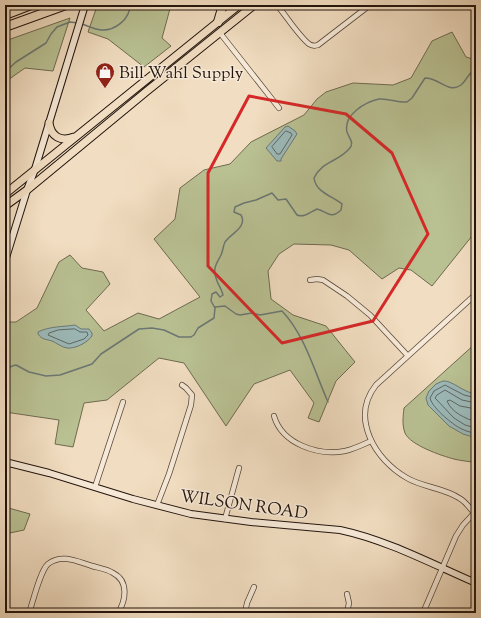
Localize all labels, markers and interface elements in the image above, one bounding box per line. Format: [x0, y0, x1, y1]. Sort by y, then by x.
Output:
shop icon: Bill Wahl Supply [94, 61, 116, 89]
place label: Bill Wahl Supply [119, 62, 244, 86]
street label: WILSON ROAD [178, 485, 309, 527]

